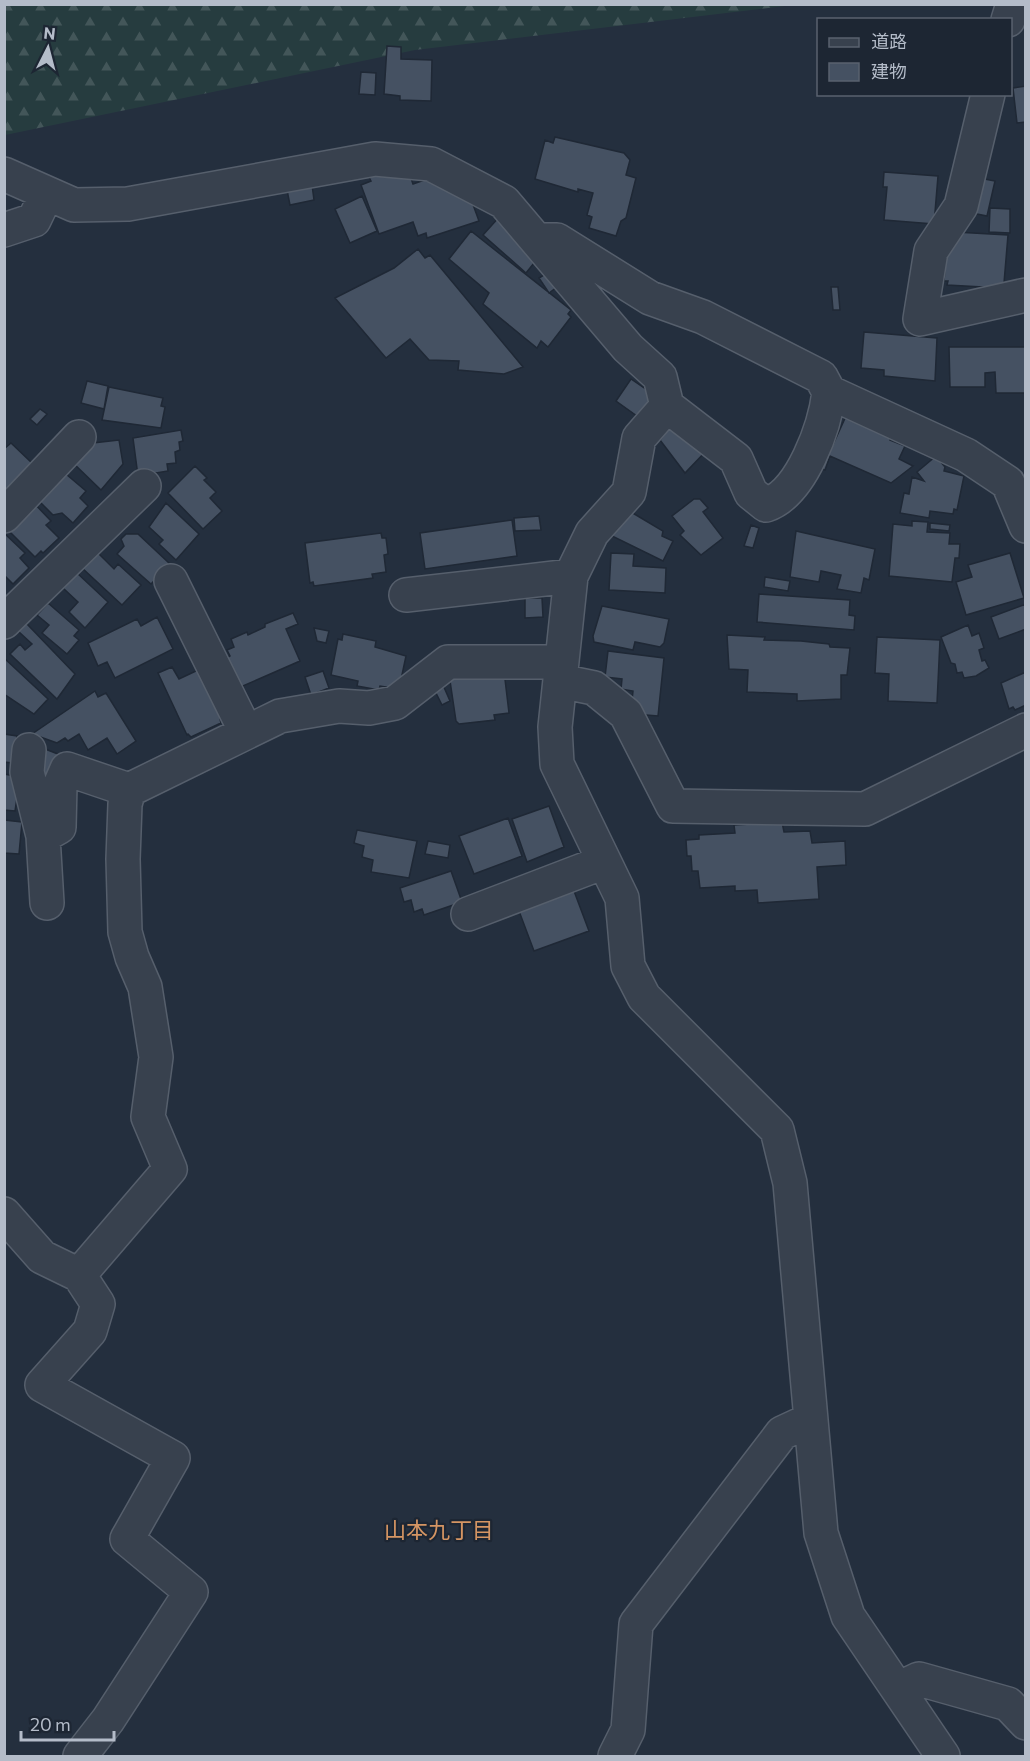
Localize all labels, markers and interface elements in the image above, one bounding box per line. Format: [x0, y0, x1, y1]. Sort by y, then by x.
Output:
north arrow [18, 18, 78, 78]
legend [817, 18, 1012, 96]
text: N [43, 23, 57, 43]
text: 道路 [871, 30, 907, 52]
text: 建物 [871, 60, 907, 82]
district label: 山本九丁目 [384, 1516, 494, 1543]
scale bar [21, 1704, 114, 1742]
text: 20 m [30, 1713, 71, 1735]

